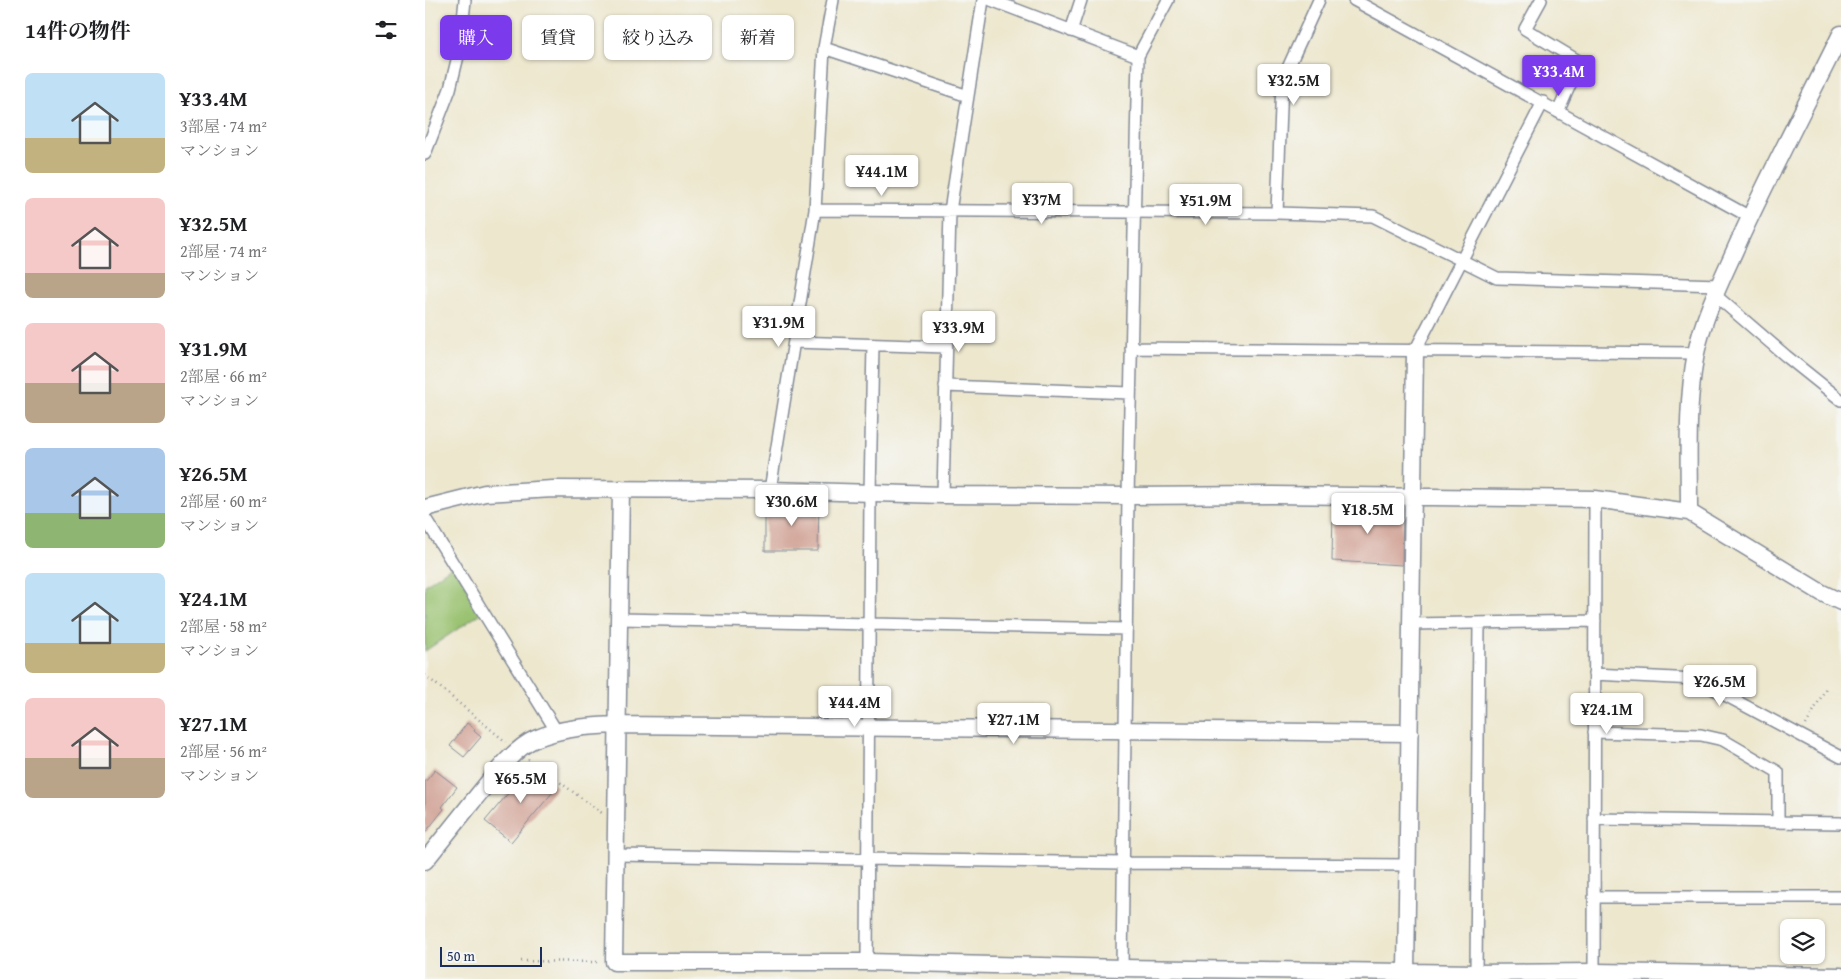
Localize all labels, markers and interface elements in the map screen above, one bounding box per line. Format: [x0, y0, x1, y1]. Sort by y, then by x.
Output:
text: 14件の物件 [25, 15, 131, 46]
chip: 購入 [440, 15, 512, 60]
chip: 賃貸 [522, 15, 594, 60]
chip: 絞り込み [604, 15, 712, 60]
chip: 新着 [722, 15, 794, 60]
icon: filters [372, 16, 400, 44]
pin: ¥33.4M [1518, 54, 1600, 97]
text: ¥33.4M [1533, 59, 1585, 83]
pin: ¥32.5M [1253, 64, 1335, 106]
text: ¥32.5M [1268, 68, 1320, 92]
text: ¥33.4M [180, 83, 248, 114]
icon: home [65, 93, 125, 153]
text: 3部屋 · 74 m² [180, 114, 267, 138]
text: マンション [180, 138, 259, 162]
pin: ¥44.1M [841, 154, 923, 197]
text: ¥44.1M [856, 159, 908, 183]
pin: ¥37M [1012, 182, 1072, 225]
pin: ¥51.9M [1165, 184, 1247, 226]
text: ¥37M [1023, 187, 1061, 211]
text: ¥51.9M [1180, 188, 1232, 212]
text: ¥32.5M [180, 208, 248, 239]
icon: home [65, 218, 125, 278]
text: 2部屋 · 74 m² [180, 239, 267, 263]
text: マンション [180, 263, 259, 287]
pin: ¥31.9M [738, 306, 820, 348]
text: ¥31.9M [753, 310, 805, 334]
pin: ¥33.9M [918, 310, 1000, 353]
text: ¥33.9M [933, 315, 985, 339]
text: ¥31.9M [180, 333, 248, 364]
icon: home [65, 343, 125, 403]
text: 2部屋 · 66 m² [180, 364, 267, 388]
text: マンション [180, 388, 259, 412]
text: ¥26.5M [180, 458, 248, 489]
icon: home [65, 468, 125, 528]
pin: ¥30.6M [751, 484, 833, 527]
text: 2部屋 · 60 m² [180, 489, 267, 513]
text: ¥30.6M [766, 489, 818, 513]
pin: ¥18.5M [1327, 492, 1409, 535]
text: ¥18.5M [1342, 497, 1394, 521]
text: マンション [180, 513, 259, 537]
text: ¥24.1M [180, 583, 248, 614]
icon: home [65, 593, 125, 653]
text: 2部屋 · 58 m² [180, 614, 267, 638]
text: マンション [180, 638, 259, 662]
pin: ¥26.5M [1679, 664, 1761, 707]
text: ¥26.5M [1694, 669, 1746, 693]
pin: ¥44.4M [814, 686, 896, 728]
text: ¥44.4M [829, 690, 881, 714]
pin: ¥24.1M [1566, 692, 1648, 735]
text: ¥24.1M [1581, 697, 1633, 721]
pin: ¥27.1M [973, 702, 1055, 745]
text: ¥27.1M [988, 707, 1040, 731]
text: ¥27.1M [180, 708, 248, 739]
icon: home [65, 718, 125, 778]
text: 2部屋 · 56 m² [180, 739, 267, 763]
pin: ¥65.5M [480, 762, 562, 804]
text: マンション [180, 763, 259, 787]
text: ¥65.5M [495, 766, 547, 790]
map controls [1780, 919, 1825, 964]
button: layers [1780, 919, 1825, 964]
scale bar [440, 944, 543, 967]
text: 50 m [447, 946, 475, 966]

